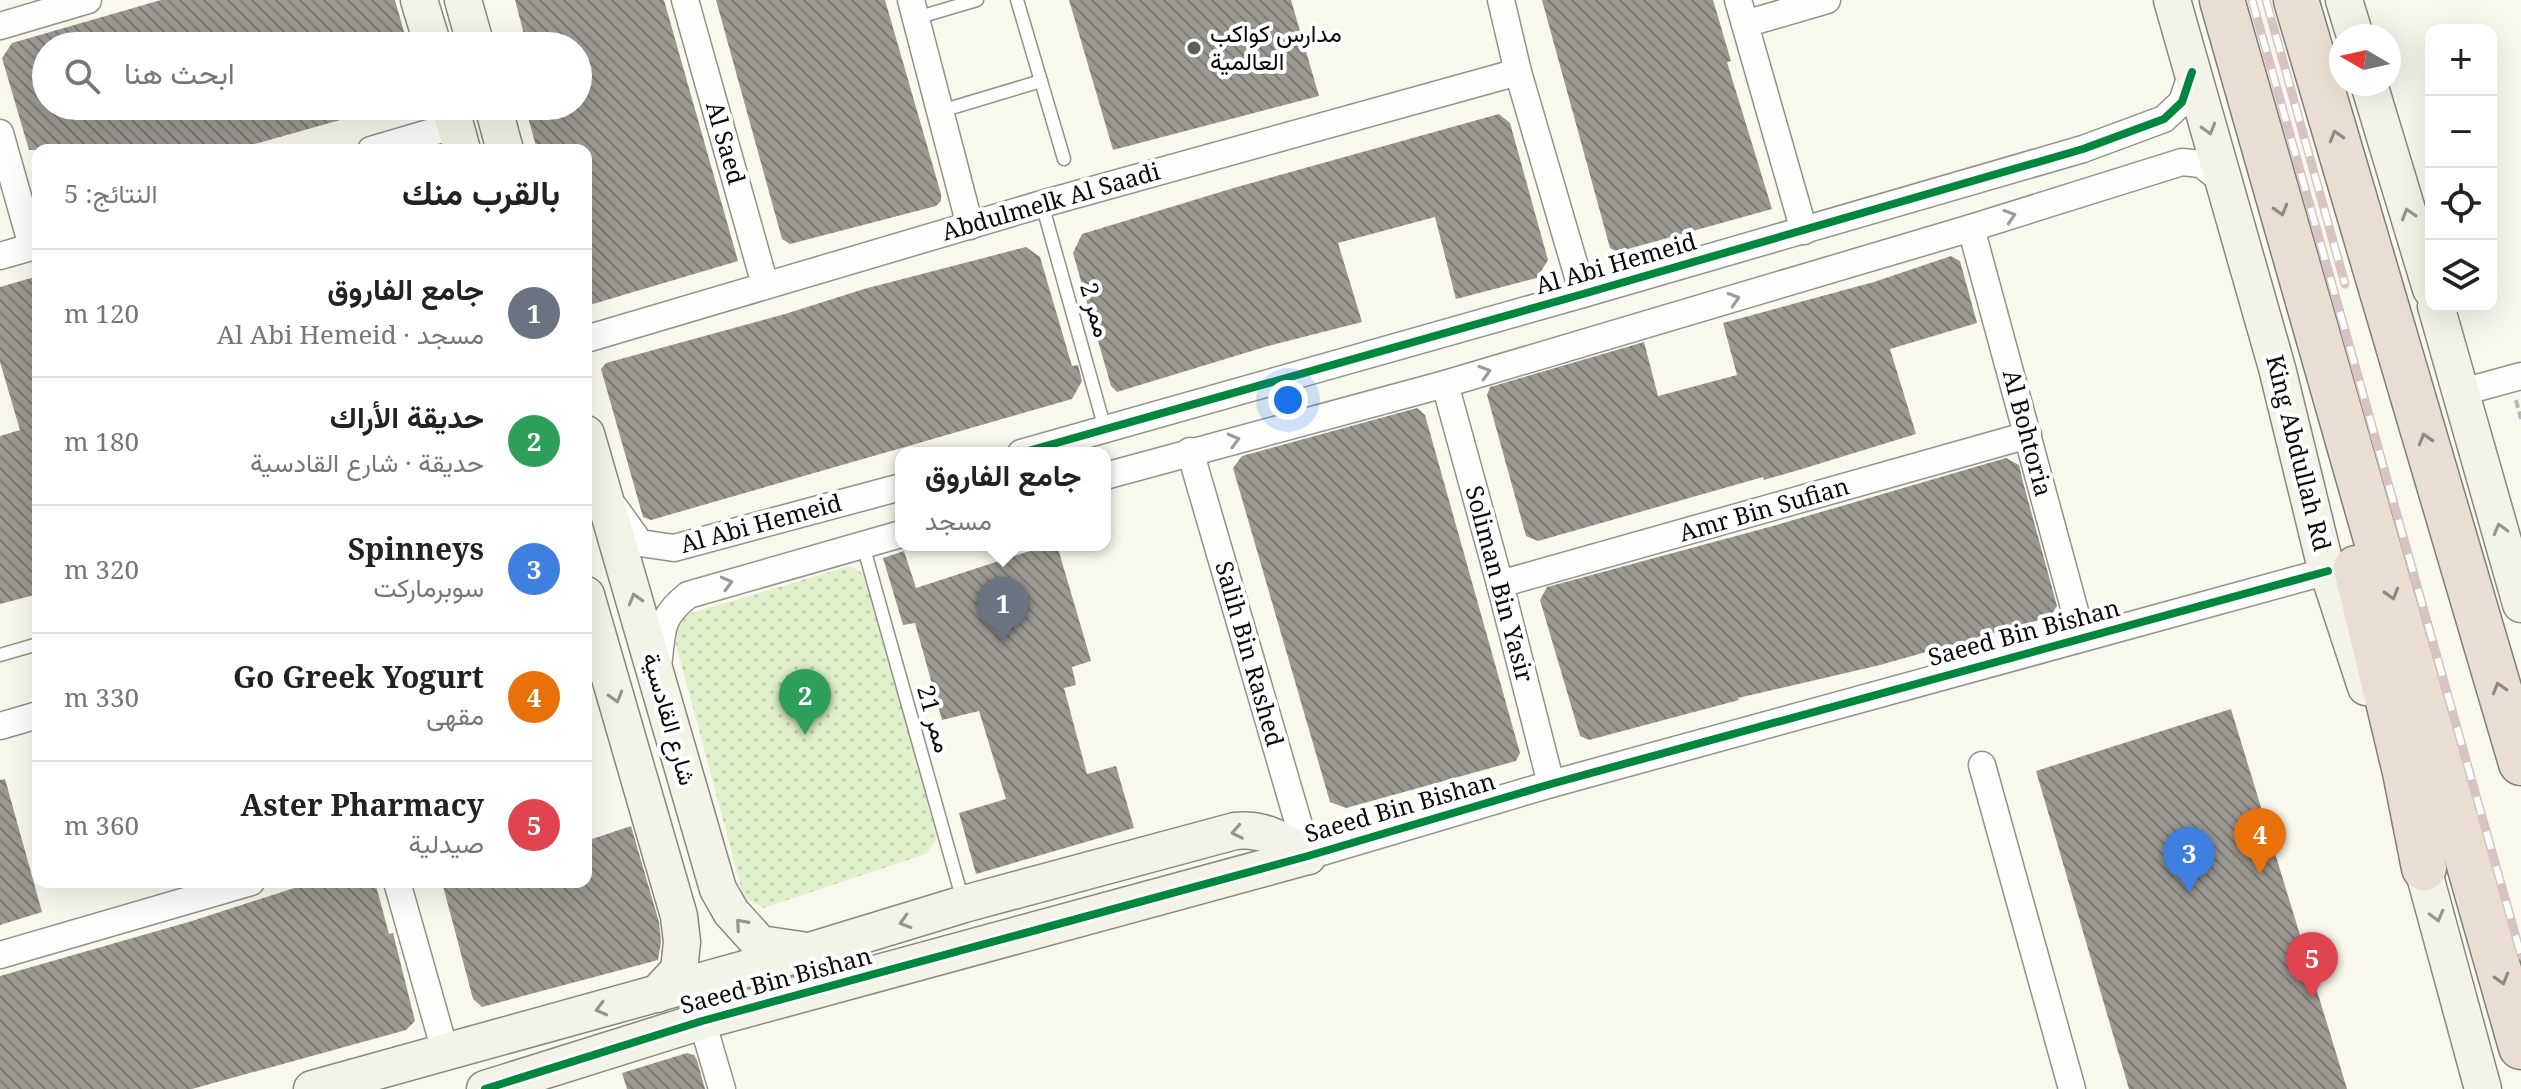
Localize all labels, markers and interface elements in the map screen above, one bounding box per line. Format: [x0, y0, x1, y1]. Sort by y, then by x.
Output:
place label: مدارس كواكب العالمية [1210, 16, 1342, 77]
north arrow [2329, 24, 2401, 96]
map controls [2425, 24, 2497, 312]
button: + [2425, 24, 2497, 96]
search box [32, 32, 592, 120]
marker: مدارس كواكب العالمية [1185, 39, 1203, 57]
text: ابحث هنا [124, 52, 235, 93]
icon: search [60, 54, 104, 98]
button: − [2425, 96, 2497, 168]
street label: Al Saed [699, 97, 754, 188]
one-way arrow [2200, 121, 2216, 135]
one-way arrow [2329, 129, 2345, 143]
street label: Abdulmelk Al Saadi [938, 154, 1164, 247]
button: locate [2425, 168, 2497, 240]
text: بالقرب منك [402, 169, 560, 215]
text: النتائج: 5 [64, 175, 158, 211]
one-way arrow [2272, 202, 2288, 216]
one-way arrow [2402, 208, 2418, 222]
one-way arrow [2003, 209, 2017, 225]
street label: Al Abi Hemeid [1531, 224, 1700, 301]
button: layers [2425, 240, 2497, 312]
text: جامع الفاروق [327, 268, 484, 309]
street label: ممر 2 [1073, 278, 1120, 341]
one-way arrow [1727, 292, 1741, 308]
text: 120 m [64, 295, 139, 331]
text: 1 [527, 295, 541, 331]
text: مسجد · Al Abi Hemeid [217, 316, 484, 352]
street label: King Abdullah Rd [2259, 351, 2340, 554]
one-way arrow [1478, 365, 1492, 381]
street label: Al Bohtoria [1996, 365, 2061, 500]
your location [1268, 380, 1308, 420]
text: حديقة الأراك [330, 396, 484, 437]
text: 180 m [64, 423, 139, 459]
text: 2 [527, 423, 541, 459]
one-way arrow [1227, 432, 1241, 449]
one-way arrow [2418, 432, 2434, 446]
text: حديقة · شارع القادسية [250, 444, 484, 480]
popup [895, 447, 1111, 551]
text: جامع الفاروق [925, 454, 1081, 495]
street label: Amr Bin Sufian [1675, 469, 1852, 549]
street label: Soliman Bin Yasir [1458, 482, 1543, 685]
street label: Al Abi Hemeid [676, 485, 845, 560]
text: مسجد [925, 502, 992, 538]
one-way arrow [2493, 523, 2509, 537]
text: Spinneys [348, 528, 484, 569]
text: 320 m [64, 551, 139, 587]
text: 3 [527, 551, 541, 587]
street label: Salih Bin Rashed [1208, 557, 1293, 750]
text: سوبرماركت [373, 569, 484, 605]
one-way arrow [720, 576, 734, 593]
pin: 1 [977, 577, 1029, 643]
one-way arrow [2383, 586, 2400, 600]
street label: Saeed Bin Bishan [1924, 590, 2123, 673]
one-way arrow [627, 592, 644, 606]
street label: شارع القادسية [635, 648, 705, 789]
text: Go Greek Yogurt [233, 656, 484, 697]
pin: 2 [779, 669, 831, 735]
text: 330 m [64, 679, 139, 715]
text: 4 [527, 679, 541, 715]
street label: ممر 21 [910, 681, 961, 756]
one-way arrow [2492, 682, 2508, 696]
one-way arrow [606, 689, 623, 703]
text: مقهى [426, 697, 484, 733]
street label: Saeed Bin Bishan [1300, 764, 1499, 850]
text: Aster Pharmacy [241, 784, 484, 825]
text: 360 m [64, 807, 139, 843]
text: 5 [527, 807, 541, 843]
pin: 4 [2234, 808, 2286, 874]
one-way arrow [1231, 823, 1244, 840]
text: صيدلية [409, 825, 484, 861]
pin: 3 [2163, 827, 2215, 893]
one-way arrow [2428, 909, 2445, 923]
one-way arrow [899, 913, 913, 929]
one-way arrow [736, 918, 751, 933]
pin: 5 [2286, 932, 2338, 998]
street label: Saeed Bin Bishan [676, 938, 875, 1021]
one-way arrow [2493, 971, 2509, 985]
one-way arrow [595, 999, 609, 1016]

